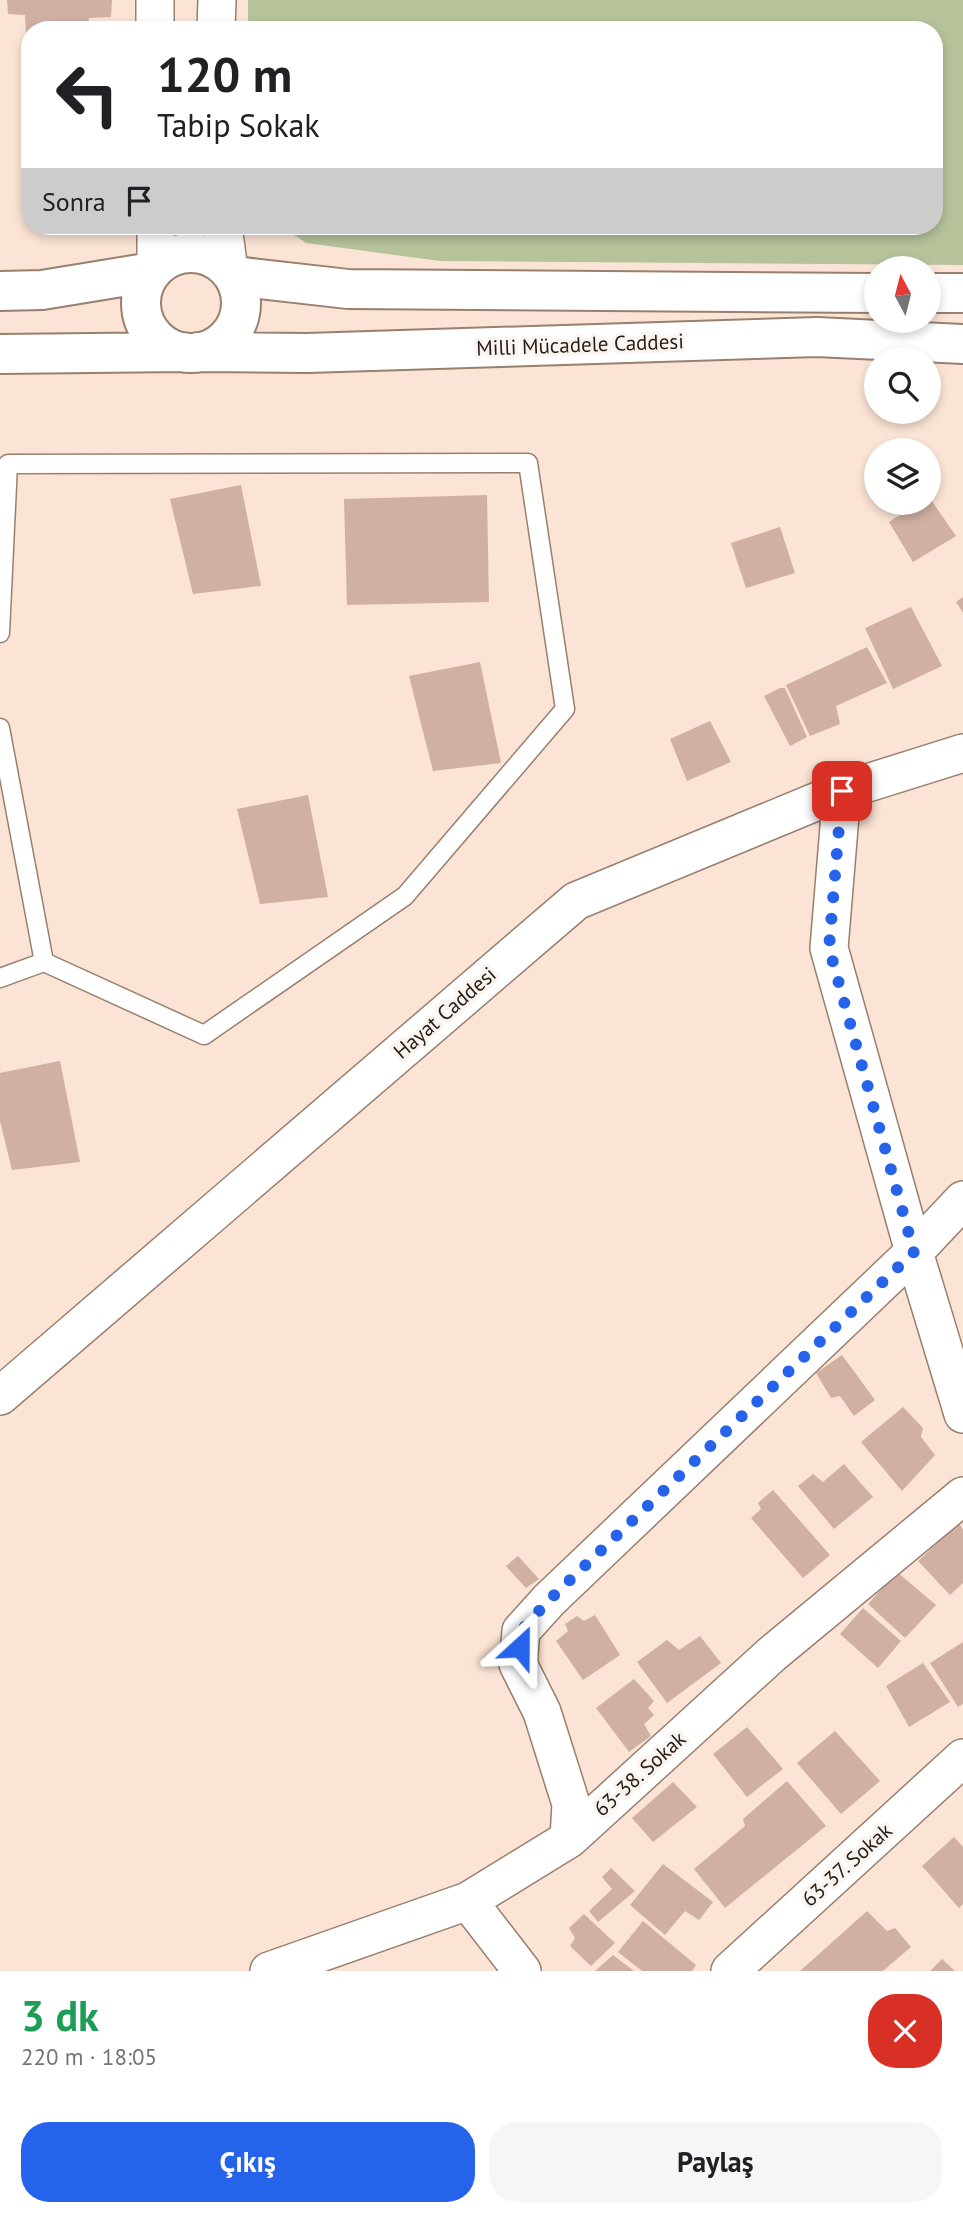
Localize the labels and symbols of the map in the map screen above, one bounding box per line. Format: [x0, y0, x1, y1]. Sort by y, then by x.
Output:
north arrow [864, 256, 942, 332]
street label: Milli Mücadele Caddesi [476, 327, 684, 362]
pin [812, 761, 872, 821]
street label: Hayat Caddesi [388, 961, 502, 1065]
position arrow [483, 1610, 557, 1684]
street label: 63-38. Sokak [588, 1725, 691, 1822]
street label: 63-37. Sokak [796, 1817, 897, 1912]

